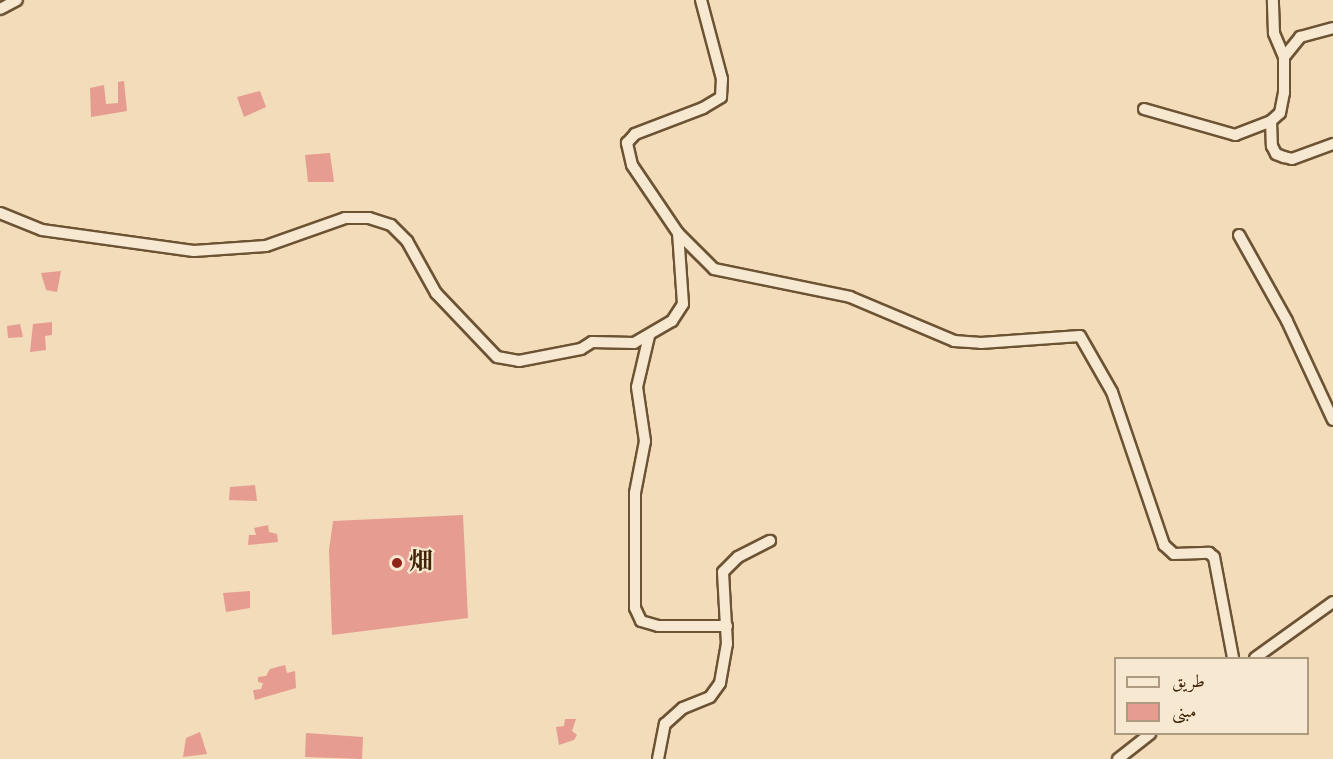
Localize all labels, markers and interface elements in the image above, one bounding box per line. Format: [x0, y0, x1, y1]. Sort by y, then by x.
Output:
place label: 畑 [409, 549, 433, 577]
marker: 畑 [390, 556, 404, 570]
legend [1114, 657, 1309, 735]
text: طريق [1172, 671, 1205, 694]
text: مبنى [1172, 701, 1197, 724]

